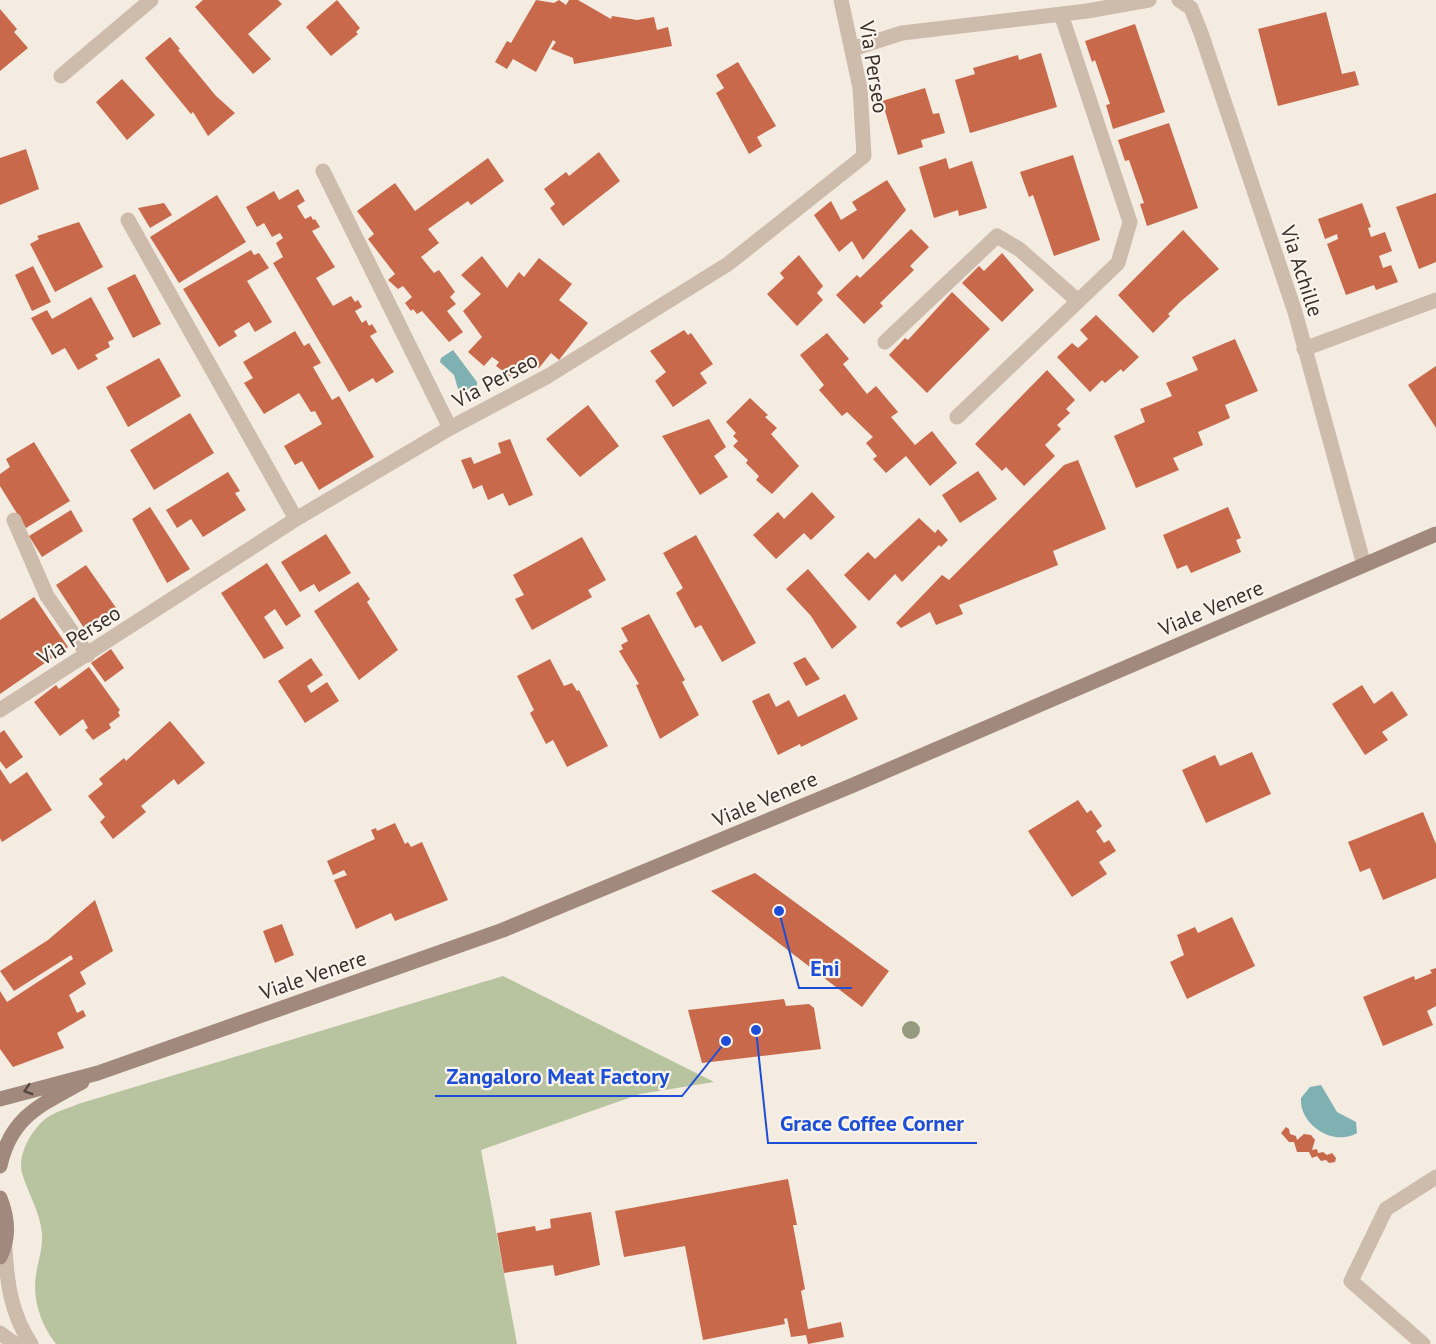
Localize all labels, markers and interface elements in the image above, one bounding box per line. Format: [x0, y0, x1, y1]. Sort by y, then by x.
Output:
street label: Via Perseo [853, 18, 895, 115]
street label: Via Achille [1274, 221, 1329, 320]
street label: Via Perseo [447, 346, 542, 414]
street label: Viale Venere [1154, 574, 1267, 643]
street label: Via Perseo [32, 599, 126, 672]
street label: Viale Venere [708, 765, 821, 834]
street label: Viale Venere [255, 944, 370, 1006]
callout: Eni [799, 948, 852, 988]
text: Eni [810, 954, 840, 982]
callout: Zangaloro Meat Factory [435, 1056, 682, 1096]
text: Zangaloro Meat Factory [447, 1062, 670, 1090]
one-way arrow [23, 1083, 34, 1095]
callout: Grace Coffee Corner [768, 1103, 977, 1143]
text: Grace Coffee Corner [780, 1109, 964, 1137]

